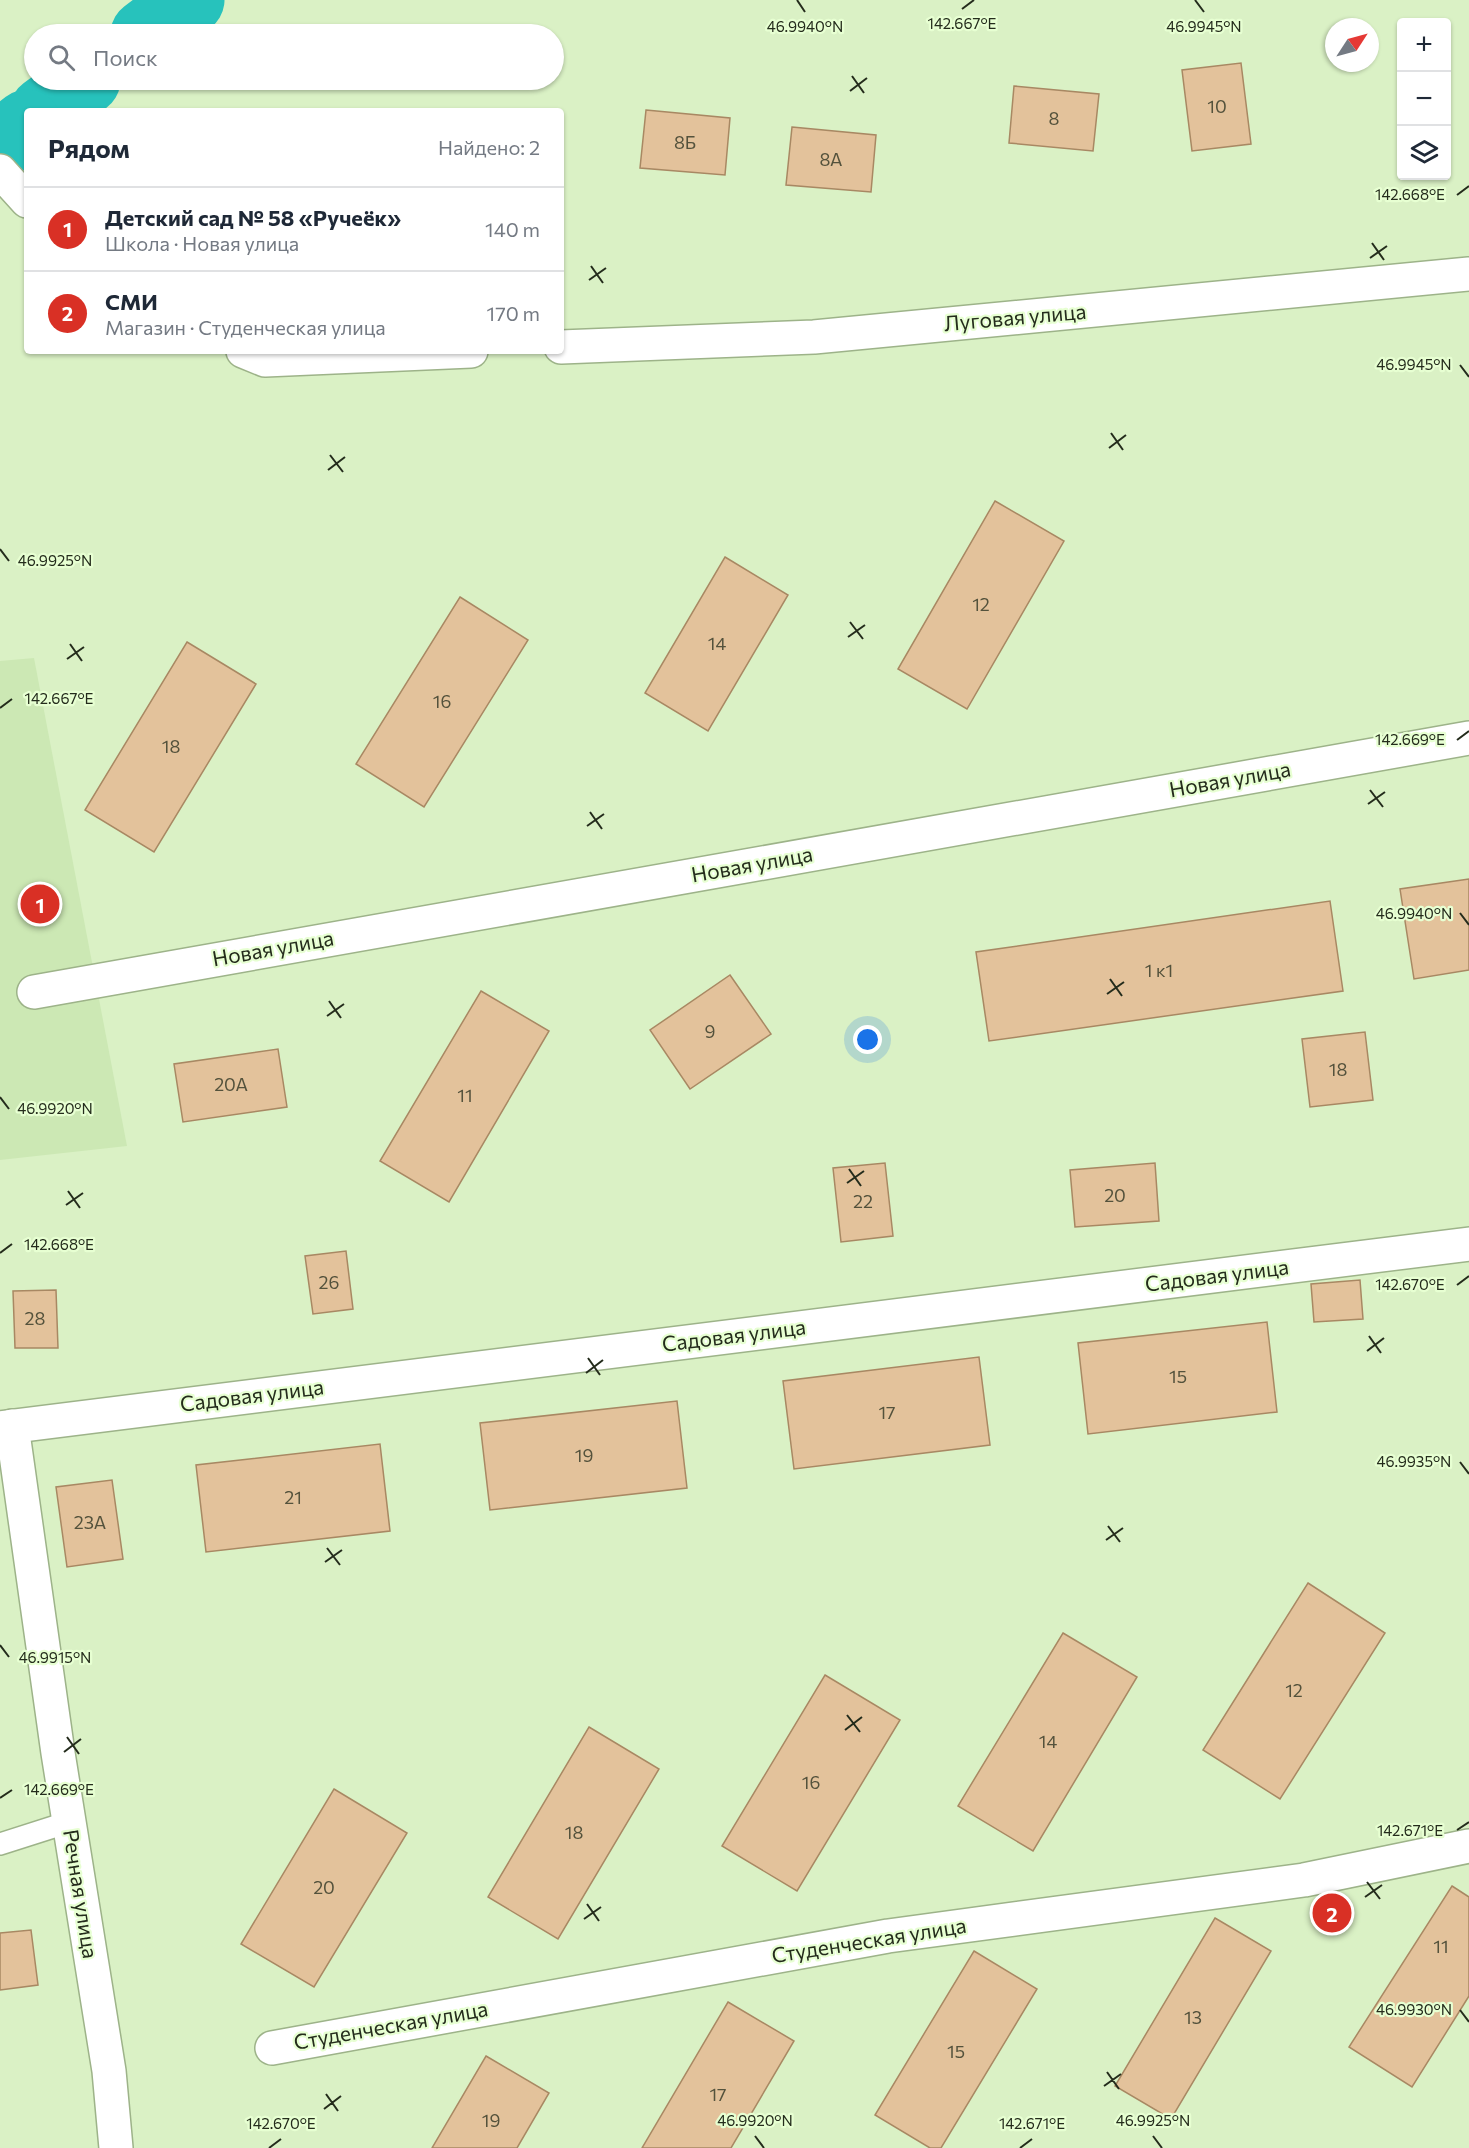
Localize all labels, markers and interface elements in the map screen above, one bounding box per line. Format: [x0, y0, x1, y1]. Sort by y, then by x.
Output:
text: 142.667°E [928, 14, 997, 32]
text: 46.9940°N [767, 17, 843, 35]
text: 46.9945°N [1166, 17, 1242, 35]
north arrow [1325, 18, 1379, 72]
map controls [1397, 18, 1451, 180]
button: + [1397, 18, 1451, 72]
search box [24, 24, 564, 90]
icon: search [45, 41, 78, 74]
text: Поиск [93, 44, 158, 71]
button: − [1397, 72, 1451, 126]
house number: 10 [1207, 95, 1227, 117]
house number: 8 [1049, 107, 1060, 129]
button: layers [1397, 126, 1451, 180]
house number: 8Б [674, 131, 696, 153]
text: Рядом [48, 132, 130, 163]
text: Найдено: 2 [438, 135, 540, 159]
house number: 8А [820, 148, 842, 170]
text: 142.668°E [1375, 185, 1445, 203]
text: Детский сад № 58 «Ручеёк» [105, 204, 401, 231]
text: 1 [63, 217, 72, 241]
text: 140 m [485, 217, 540, 241]
text: Школа · Новая улица [105, 231, 299, 255]
text: СМИ [105, 288, 158, 315]
street label: Луговая улица [943, 298, 1087, 335]
text: 2 [62, 301, 73, 325]
text: 170 m [487, 301, 540, 325]
text: Магазин · Студенческая улица [105, 315, 386, 339]
text: 46.9945°N [1376, 355, 1452, 373]
text: 46.9925°N [18, 551, 92, 569]
house number: 12 [972, 593, 990, 615]
house number: 14 [708, 632, 726, 654]
text: 142.667°E [25, 689, 94, 707]
house number: 16 [433, 690, 451, 712]
text: 142.669°E [1375, 730, 1445, 748]
house number: 18 [162, 735, 180, 757]
street label: Новая улица [1167, 756, 1292, 801]
street label: Новая улица [689, 841, 814, 886]
pin: 1 [20, 882, 60, 926]
text: 46.9940°N [1376, 904, 1452, 922]
street label: Новая улица [210, 925, 335, 970]
house number: 1 к1 [1145, 959, 1173, 981]
house number: 9 [705, 1020, 715, 1042]
your location [853, 1025, 882, 1054]
house number: 18 [1329, 1058, 1347, 1080]
house number: 20А [214, 1073, 248, 1095]
house number: 11 [457, 1084, 473, 1106]
text: 46.9920°N [17, 1099, 93, 1117]
house number: 20 [1104, 1184, 1126, 1206]
house number: 22 [853, 1190, 873, 1212]
text: 142.668°E [24, 1235, 94, 1253]
street label: Садовая улица [1144, 1253, 1290, 1296]
house number: 26 [319, 1271, 339, 1293]
text: 142.670°E [1375, 1275, 1445, 1293]
house number: 28 [25, 1307, 46, 1329]
street label: Садовая улица [661, 1313, 807, 1356]
house number: 15 [1169, 1365, 1187, 1387]
street label: Садовая улица [179, 1373, 325, 1416]
house number: 17 [878, 1401, 896, 1423]
house number: 19 [575, 1444, 593, 1466]
text: 46.9935°N [1377, 1452, 1451, 1470]
house number: 21 [284, 1486, 302, 1508]
house number: 23А [74, 1511, 106, 1533]
text: 46.9915°N [19, 1648, 91, 1666]
house number: 12 [1285, 1679, 1303, 1701]
house number: 14 [1039, 1730, 1057, 1752]
house number: 16 [802, 1771, 820, 1793]
text: 142.669°E [24, 1780, 94, 1798]
house number: 18 [565, 1821, 583, 1843]
text: 142.671°E [1377, 1821, 1443, 1839]
street label: Речная улица [59, 1827, 104, 1960]
house number: 20 [313, 1876, 335, 1898]
pin: 2 [1312, 1890, 1352, 1936]
street label: Студенческая улица [770, 1912, 968, 1967]
house number: 11 [1433, 1935, 1449, 1957]
street label: Студенческая улица [292, 1995, 490, 2054]
text: 46.9930°N [1376, 2000, 1452, 2018]
house number: 13 [1184, 2006, 1202, 2028]
house number: 15 [947, 2040, 965, 2062]
house number: 17 [709, 2083, 727, 2105]
house number: 19 [482, 2109, 500, 2131]
text: 46.9920°N [717, 2111, 793, 2129]
text: 46.9925°N [1116, 2111, 1190, 2129]
text: 142.670°E [246, 2114, 316, 2132]
text: 142.671°E [999, 2114, 1065, 2132]

